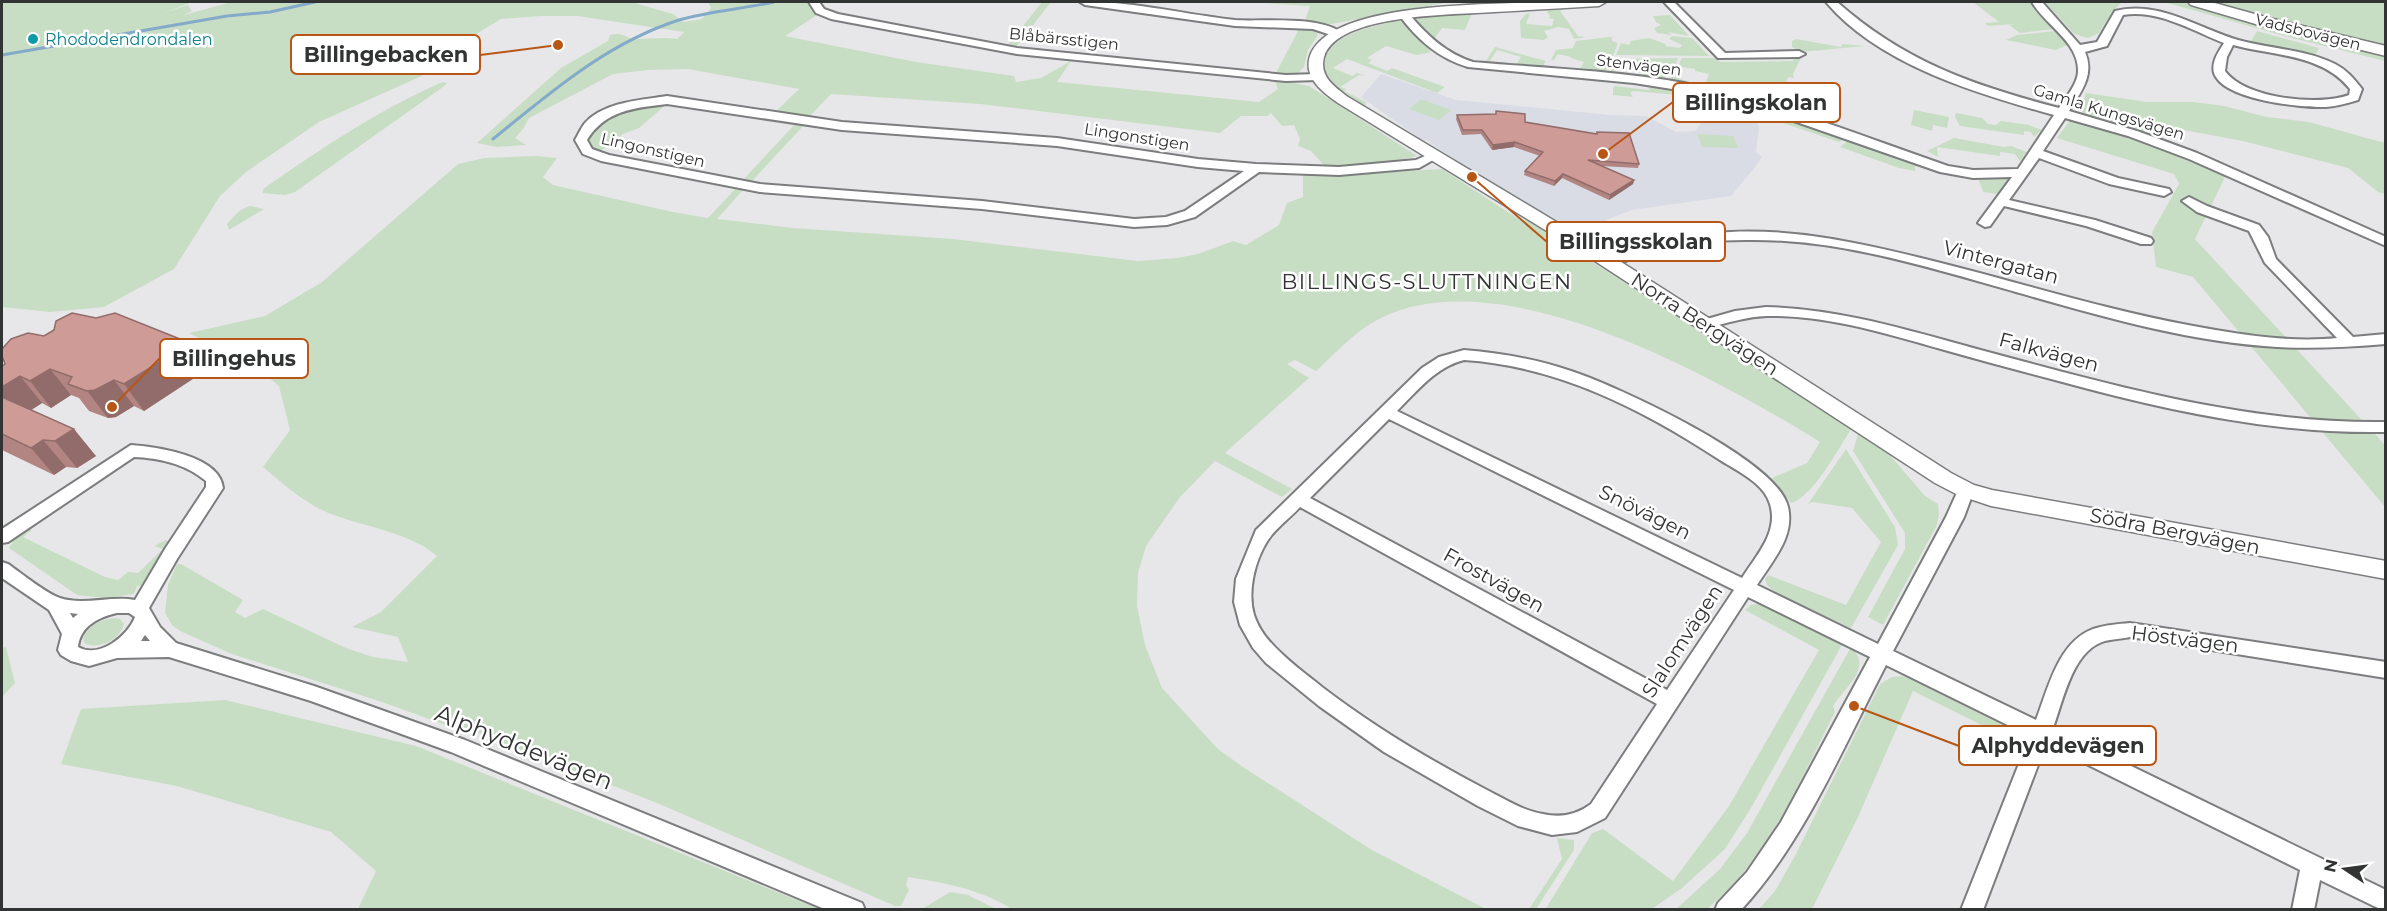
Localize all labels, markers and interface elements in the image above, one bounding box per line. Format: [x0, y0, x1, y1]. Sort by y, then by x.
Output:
street label: Vadsbovägen [2253, 10, 2363, 54]
street label: Blåbärsstigen [1008, 24, 1120, 54]
place label: Rhododendrondalen [45, 30, 213, 49]
marker: Rhododendrondalen [26, 32, 40, 46]
callout: Billingebacken [291, 35, 480, 74]
text: Billingebacken [304, 42, 468, 67]
street label: Stenvägen [1595, 50, 1683, 80]
street label: Gamla Kungsvägen [2031, 80, 2187, 144]
callout: Billingskolan [1673, 83, 1840, 122]
text: Billingskolan [1685, 90, 1827, 115]
street label: Lingonstigen [1083, 119, 1191, 155]
street label: Lingonstigen [599, 129, 707, 171]
callout: Billingsskolan [1547, 222, 1725, 261]
text: Billingsskolan [1559, 229, 1713, 254]
street label: Vintergatan [1941, 235, 2061, 289]
street label: Norra Bergvägen [1627, 267, 1783, 381]
district label: BILLINGS-SLUTTNINGEN [1281, 269, 1573, 294]
street label: Falkvägen [1996, 327, 2102, 377]
callout: Billingehus [160, 339, 308, 378]
text: Billingehus [172, 346, 296, 371]
street label: Snövägen [1595, 479, 1695, 545]
street label: Södra Bergvägen [2088, 503, 2262, 559]
street label: Frostvägen [1439, 542, 1549, 618]
street label: Slalomvägen [1637, 580, 1727, 702]
street label: Höstvägen [2130, 621, 2240, 657]
street label: Alphyddevägen [431, 698, 617, 796]
callout: Alphyddevägen [1959, 726, 2156, 765]
text: Alphyddevägen [1970, 733, 2145, 758]
north arrow [2315, 839, 2375, 899]
text: N [2320, 857, 2342, 874]

